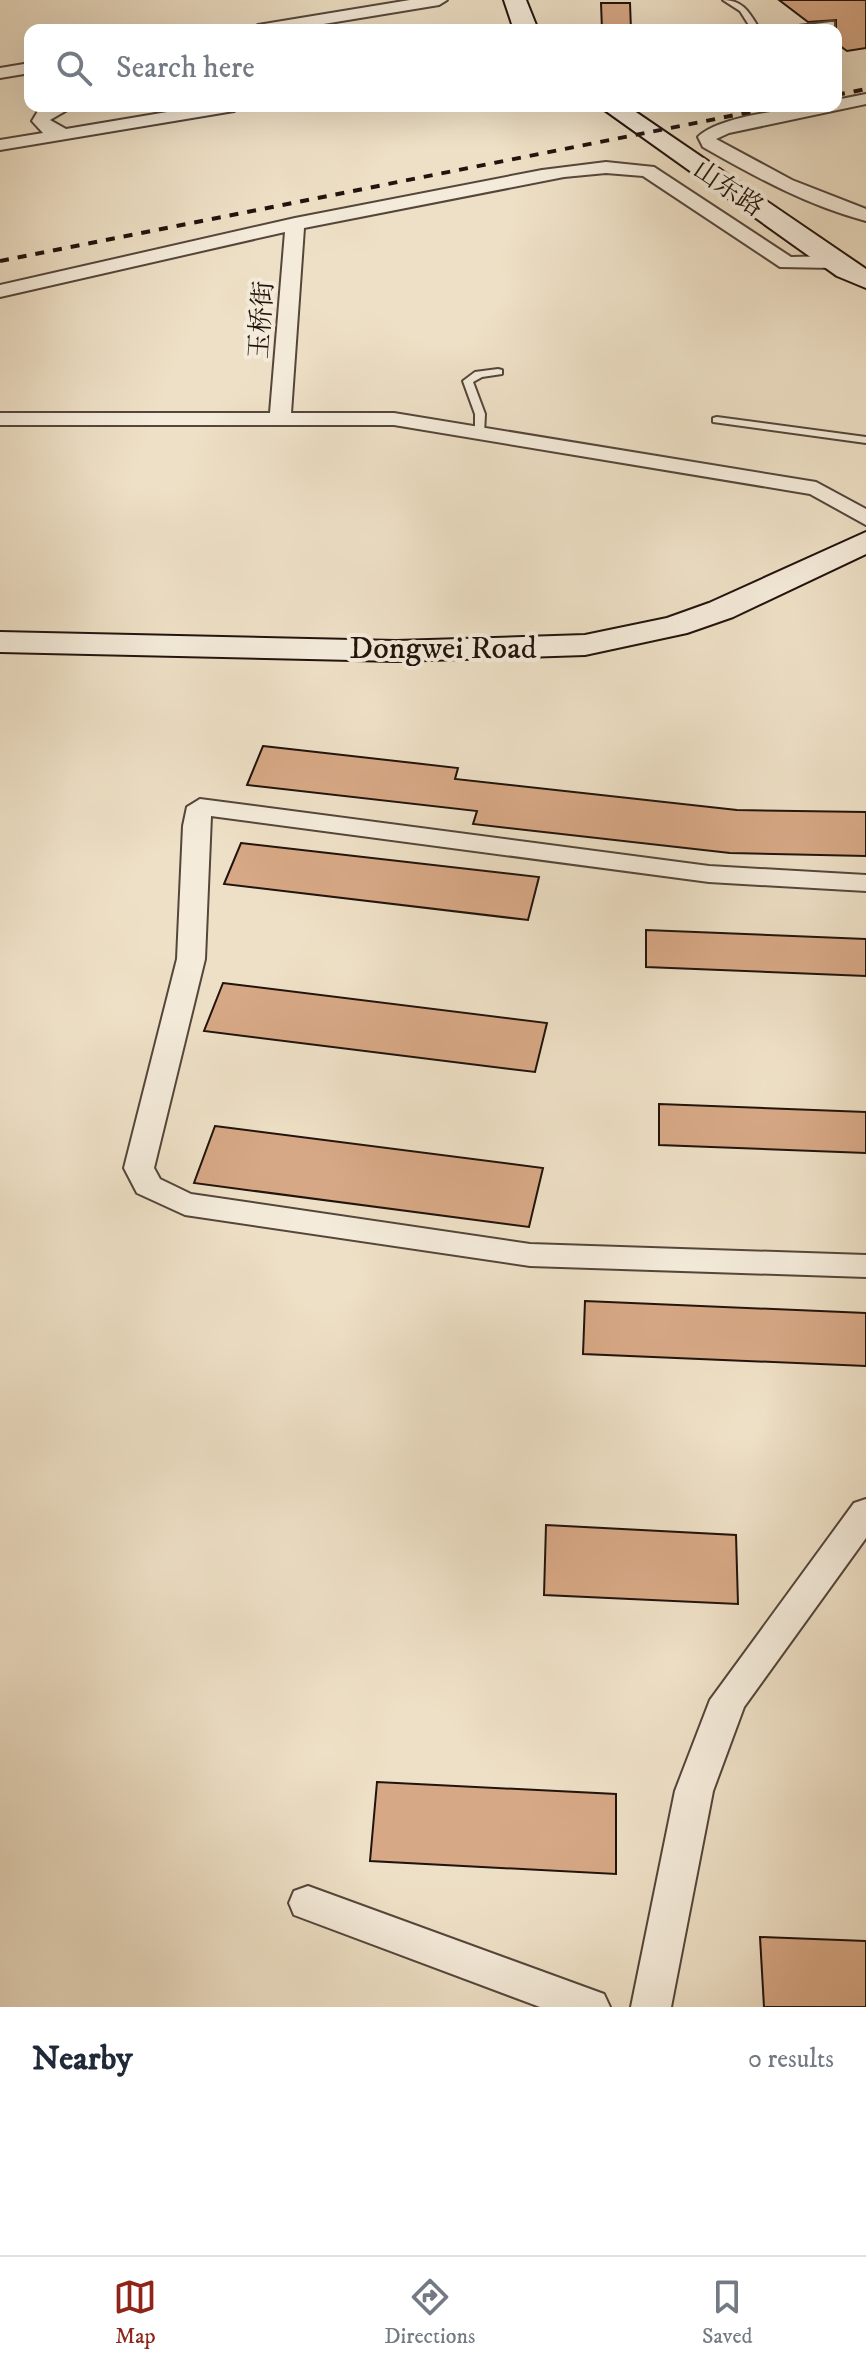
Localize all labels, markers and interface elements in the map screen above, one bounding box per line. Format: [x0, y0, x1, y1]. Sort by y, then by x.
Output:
search box [24, 24, 842, 112]
icon: search [52, 46, 96, 90]
text: Search here [116, 50, 255, 87]
street label: 山东路 [686, 154, 770, 224]
street label: 玉桥街 [243, 280, 281, 360]
street label: Dongwei Road [349, 629, 537, 669]
text: Nearby [32, 2038, 133, 2080]
text: 0 results [748, 2043, 834, 2076]
tab: Map [113, 2275, 157, 2350]
tab: Directions [384, 2275, 475, 2350]
tab: Saved [702, 2275, 753, 2350]

